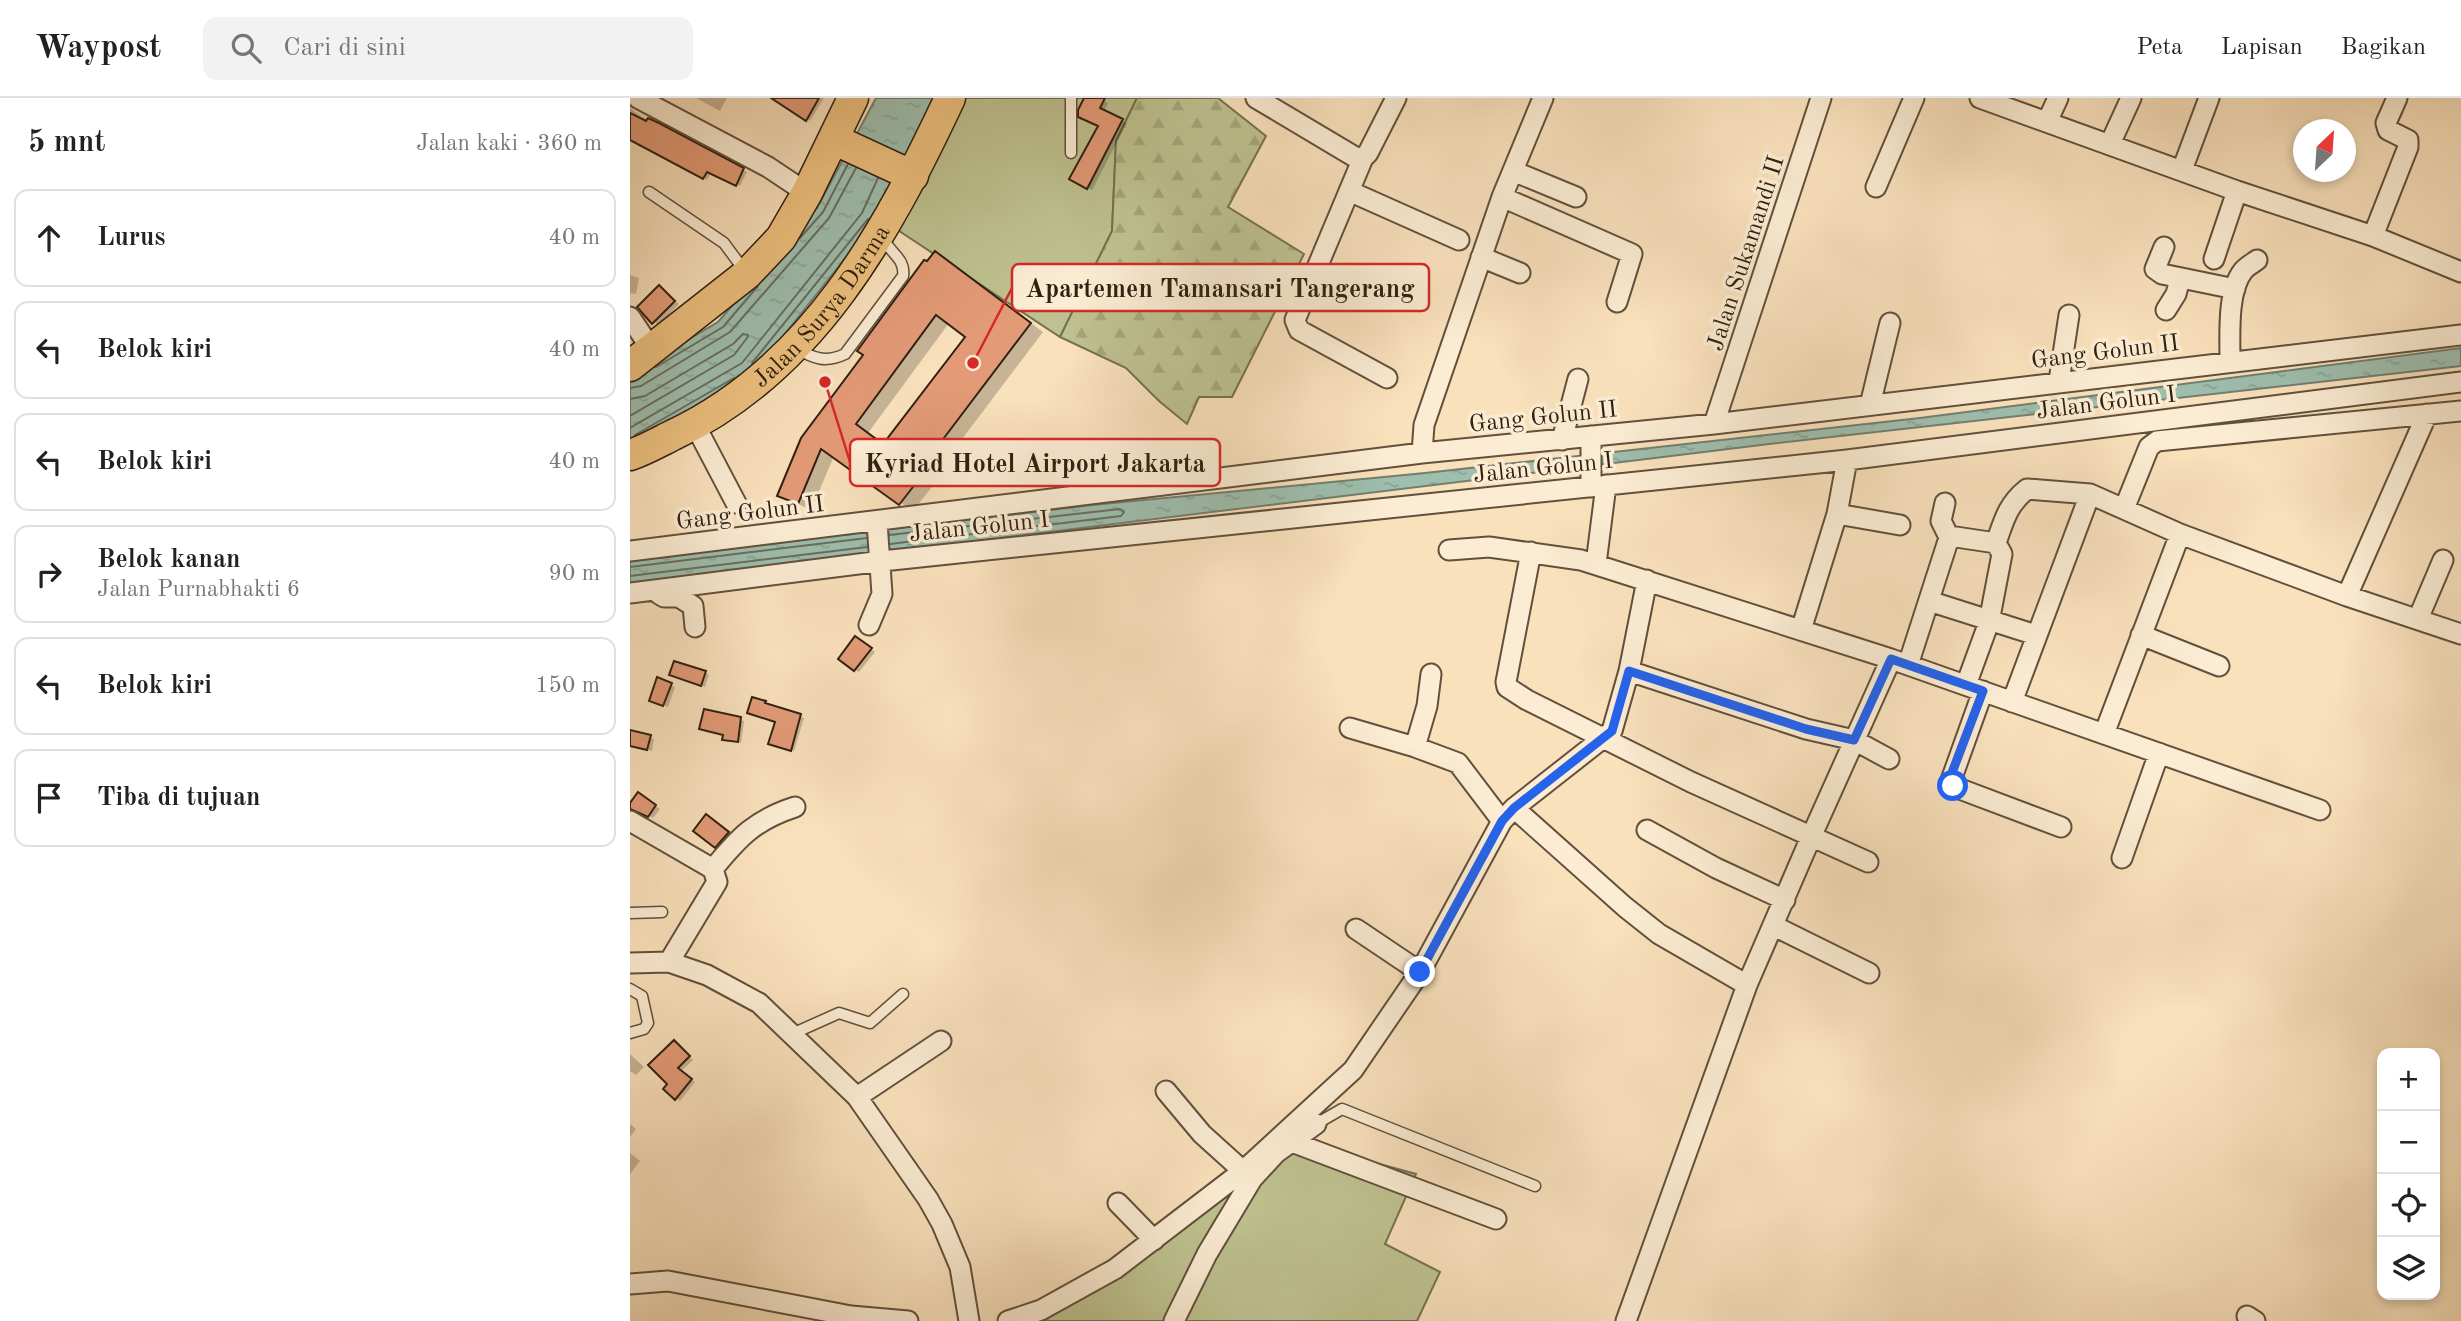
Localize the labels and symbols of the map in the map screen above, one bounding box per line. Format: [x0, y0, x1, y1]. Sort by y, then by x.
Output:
north arrow [2293, 119, 2356, 182]
street label: Jalan Sukamandi II [1704, 153, 1790, 354]
street label: Jalan Surya Darma [749, 221, 896, 393]
callout: Apartemen Tamansari Tangerang [1012, 264, 1429, 311]
text: Apartemen Tamansari Tangerang [1025, 277, 1415, 303]
street label: Gang Golun II [2030, 332, 2181, 374]
street label: Jalan Golun I [2035, 384, 2177, 424]
street label: Gang Golun II [1468, 398, 1618, 438]
callout: Kyriad Hotel Airport Jakarta [850, 439, 1220, 486]
street label: Jalan Golun I [1472, 450, 1614, 488]
text: Kyriad Hotel Airport Jakarta [864, 452, 1206, 478]
street label: Gang Golun II [675, 493, 826, 535]
street label: Jalan Golun I [908, 509, 1050, 547]
route start [1937, 770, 1968, 801]
route end [1404, 956, 1435, 987]

